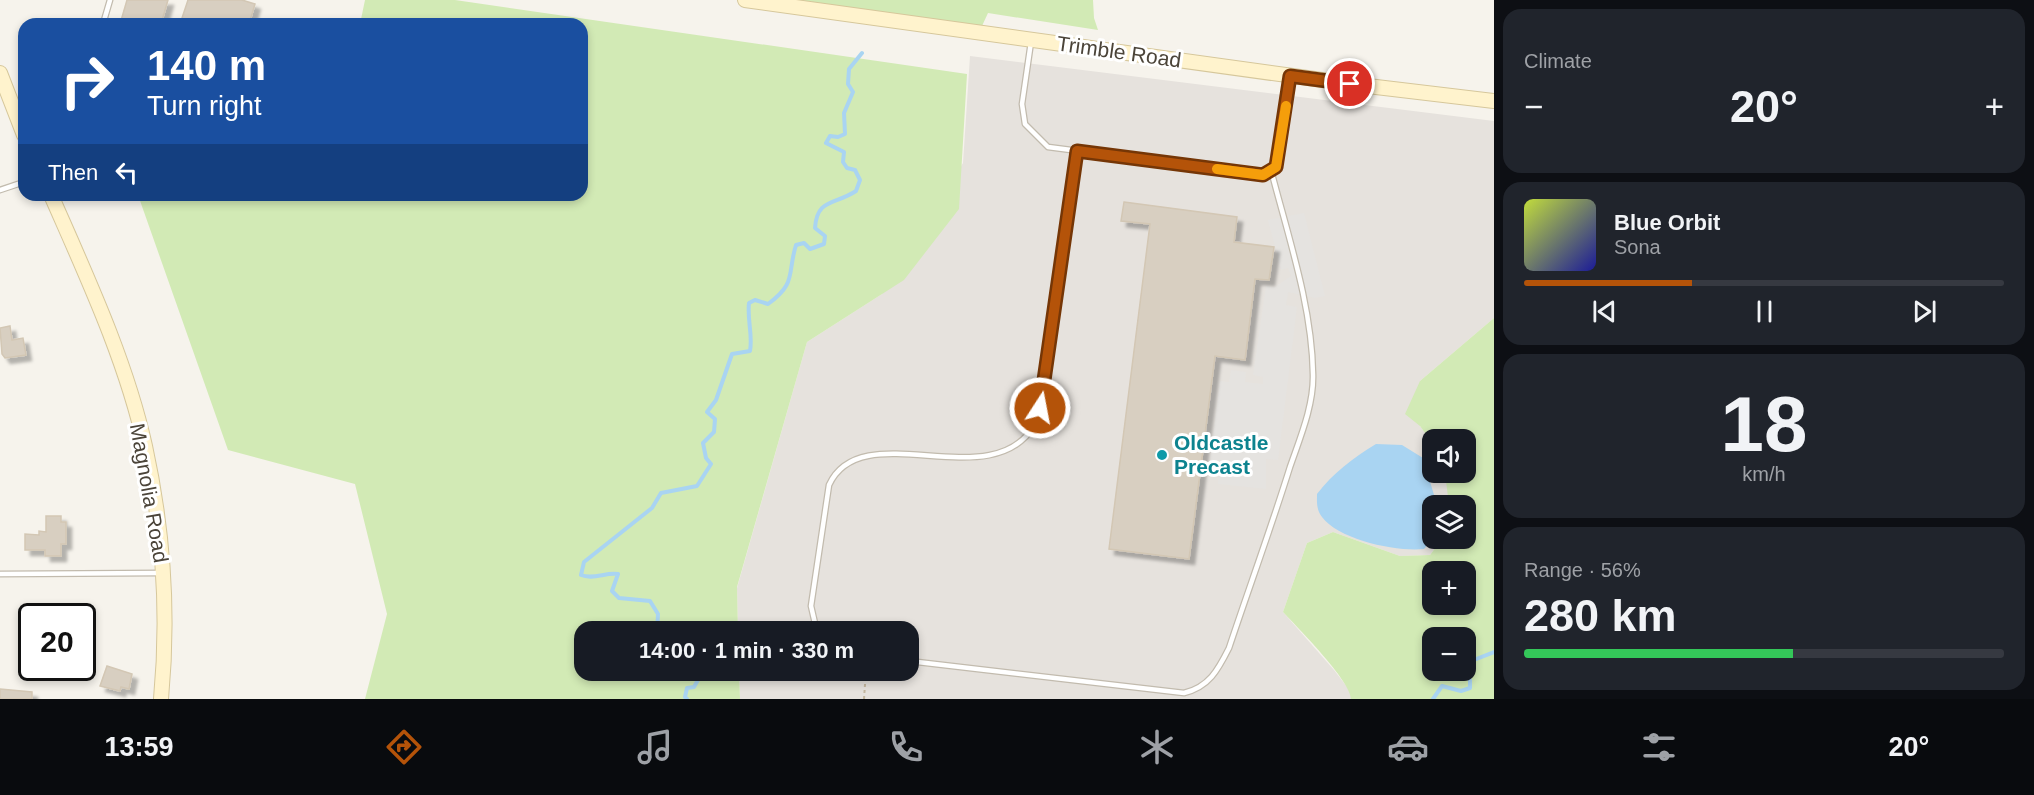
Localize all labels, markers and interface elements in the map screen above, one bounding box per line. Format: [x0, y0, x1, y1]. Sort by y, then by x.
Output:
street label: Trimble Road [1055, 31, 1183, 72]
icon: right [48, 42, 126, 120]
text: 140 m [147, 42, 266, 89]
text: Climate [1524, 50, 1592, 72]
pin [1324, 58, 1375, 109]
icon: arrive [1333, 67, 1366, 100]
text: 20° [1730, 81, 1798, 132]
text: − [1524, 88, 1543, 125]
text: + [1985, 88, 2004, 125]
text: Turn right [147, 91, 262, 121]
icon: left [110, 156, 143, 189]
text: Then [48, 160, 98, 185]
text: Blue Orbit [1614, 210, 1720, 235]
text: Sona [1614, 236, 1661, 258]
icon: previous [1588, 295, 1621, 328]
icon: pause [1748, 295, 1781, 328]
icon: next [1908, 295, 1941, 328]
position arrow [1008, 376, 1072, 440]
text: 18 [1721, 380, 1807, 468]
street label: Magnolia Road [126, 421, 173, 564]
map controls [1422, 429, 1476, 681]
button: sound [1422, 429, 1476, 483]
place label: Oldcastle Precast [1174, 431, 1269, 478]
marker: Oldcastle Precast [1155, 448, 1169, 462]
text: km/h [1742, 463, 1786, 485]
button: layers [1422, 495, 1476, 549]
text: Range · 56% [1524, 559, 1641, 581]
button: + [1422, 561, 1476, 615]
text: 280 km [1524, 590, 1677, 641]
speed limit sign: 20 [18, 603, 96, 681]
button: − [1422, 627, 1476, 681]
text: 14:00 · 1 min · 330 m [639, 638, 854, 663]
icon: directions [383, 726, 425, 768]
icon: music [634, 726, 676, 768]
icon: phone [885, 726, 927, 768]
icon: climate [1136, 726, 1178, 768]
icon: car [1387, 726, 1429, 768]
icon: filters [1638, 726, 1680, 768]
text: 13:59 [105, 732, 174, 762]
text: 20° [1889, 732, 1929, 762]

